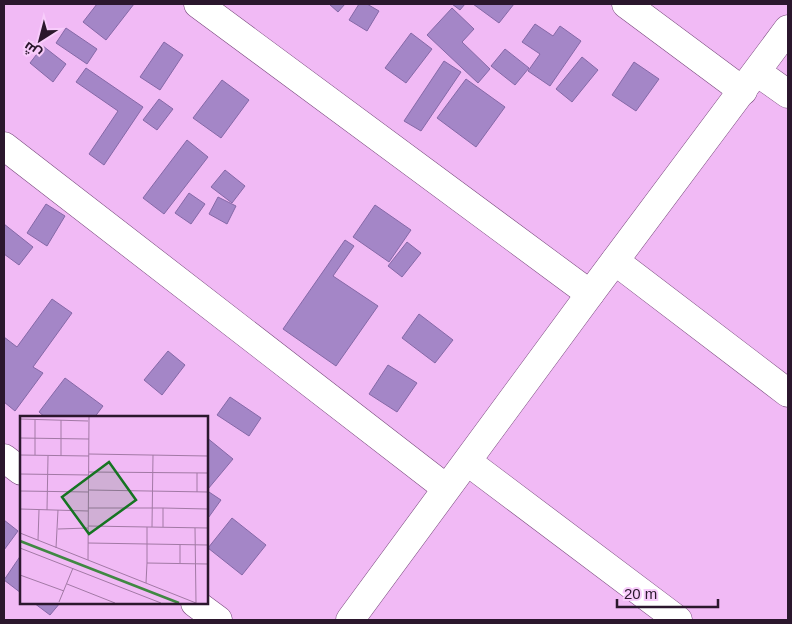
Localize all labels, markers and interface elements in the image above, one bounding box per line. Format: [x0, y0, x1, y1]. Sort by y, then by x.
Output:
north arrow [15, 15, 65, 65]
text: ش [20, 38, 45, 62]
inset map [20, 416, 208, 604]
scale bar [617, 576, 718, 608]
text: 20 m [624, 585, 657, 602]

